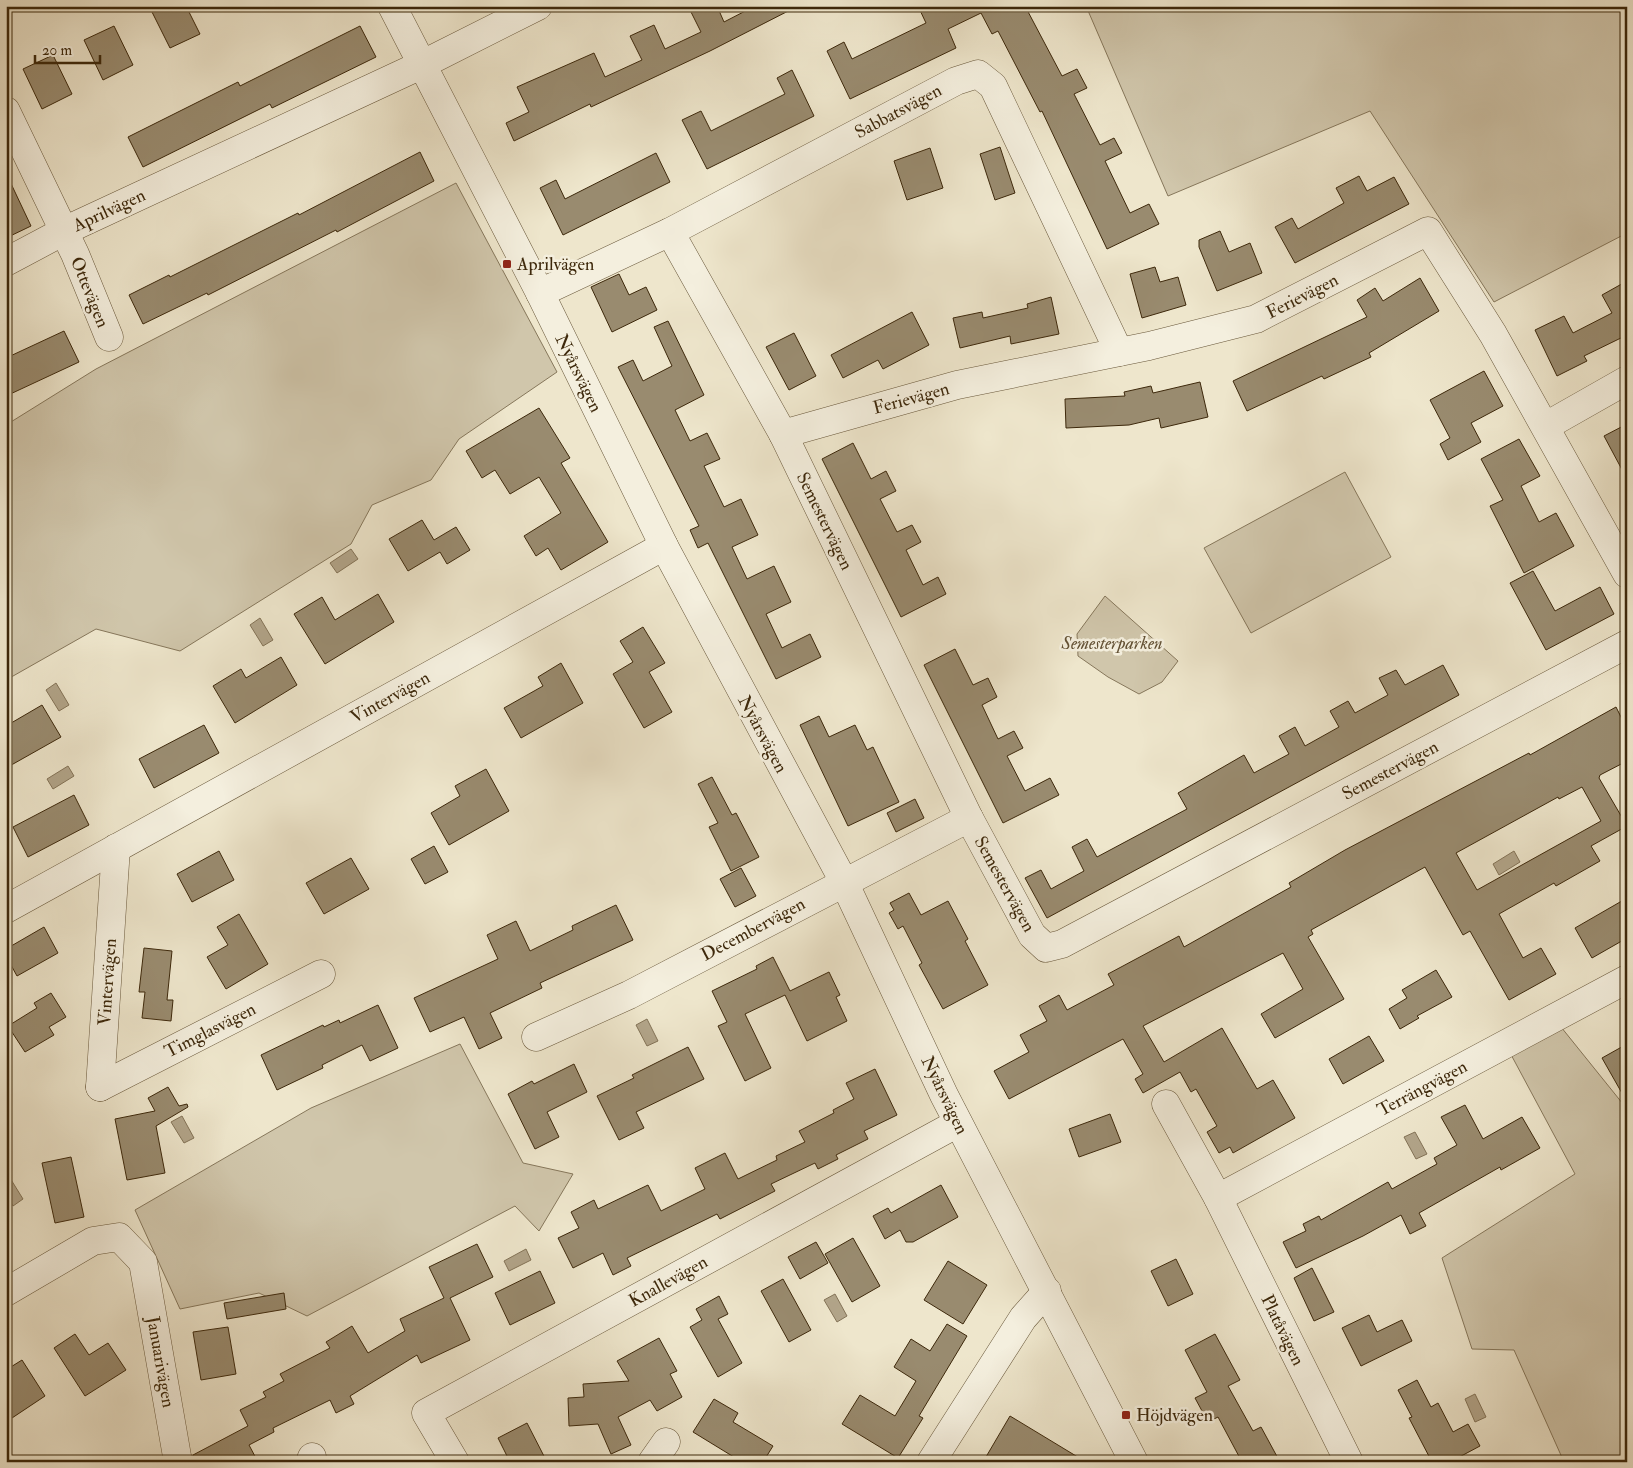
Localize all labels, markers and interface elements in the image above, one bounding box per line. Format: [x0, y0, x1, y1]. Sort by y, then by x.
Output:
scale bar [35, 32, 100, 64]
text: 20 m [42, 41, 72, 60]
street label: Sabbatsvägen [851, 79, 946, 144]
street label: Aprilvägen [68, 184, 149, 238]
street label: Ottevägen [65, 253, 114, 331]
place label: Aprilvägen [516, 253, 594, 276]
marker: Aprilvägen [501, 258, 513, 270]
street label: Ferievägen [1262, 268, 1342, 324]
street label: Nyårsvägen [550, 330, 607, 416]
street label: Ferievägen [870, 377, 952, 420]
street label: Semestervägen [791, 468, 858, 574]
park label: Semesterparken [1060, 632, 1163, 655]
street label: Vintervägen [346, 666, 434, 729]
street label: Nyårsvägen [733, 691, 793, 777]
street label: Semestervägen [1338, 735, 1442, 806]
street label: Semestervägen [969, 832, 1040, 936]
street label: Decembervägen [697, 892, 809, 967]
street label: Vintervägen [93, 938, 122, 1027]
street label: Timglasvägen [161, 998, 260, 1063]
street label: Nyårsvägen [916, 1052, 973, 1138]
street label: Terrängvägen [1373, 1055, 1471, 1122]
street label: Knallevägen [625, 1250, 712, 1313]
street label: Platåvägen [1256, 1291, 1310, 1370]
street label: Januarivägen [141, 1314, 180, 1410]
place label: Höjdvägen [1136, 1404, 1213, 1427]
marker: Höjdvägen [1120, 1409, 1132, 1421]

